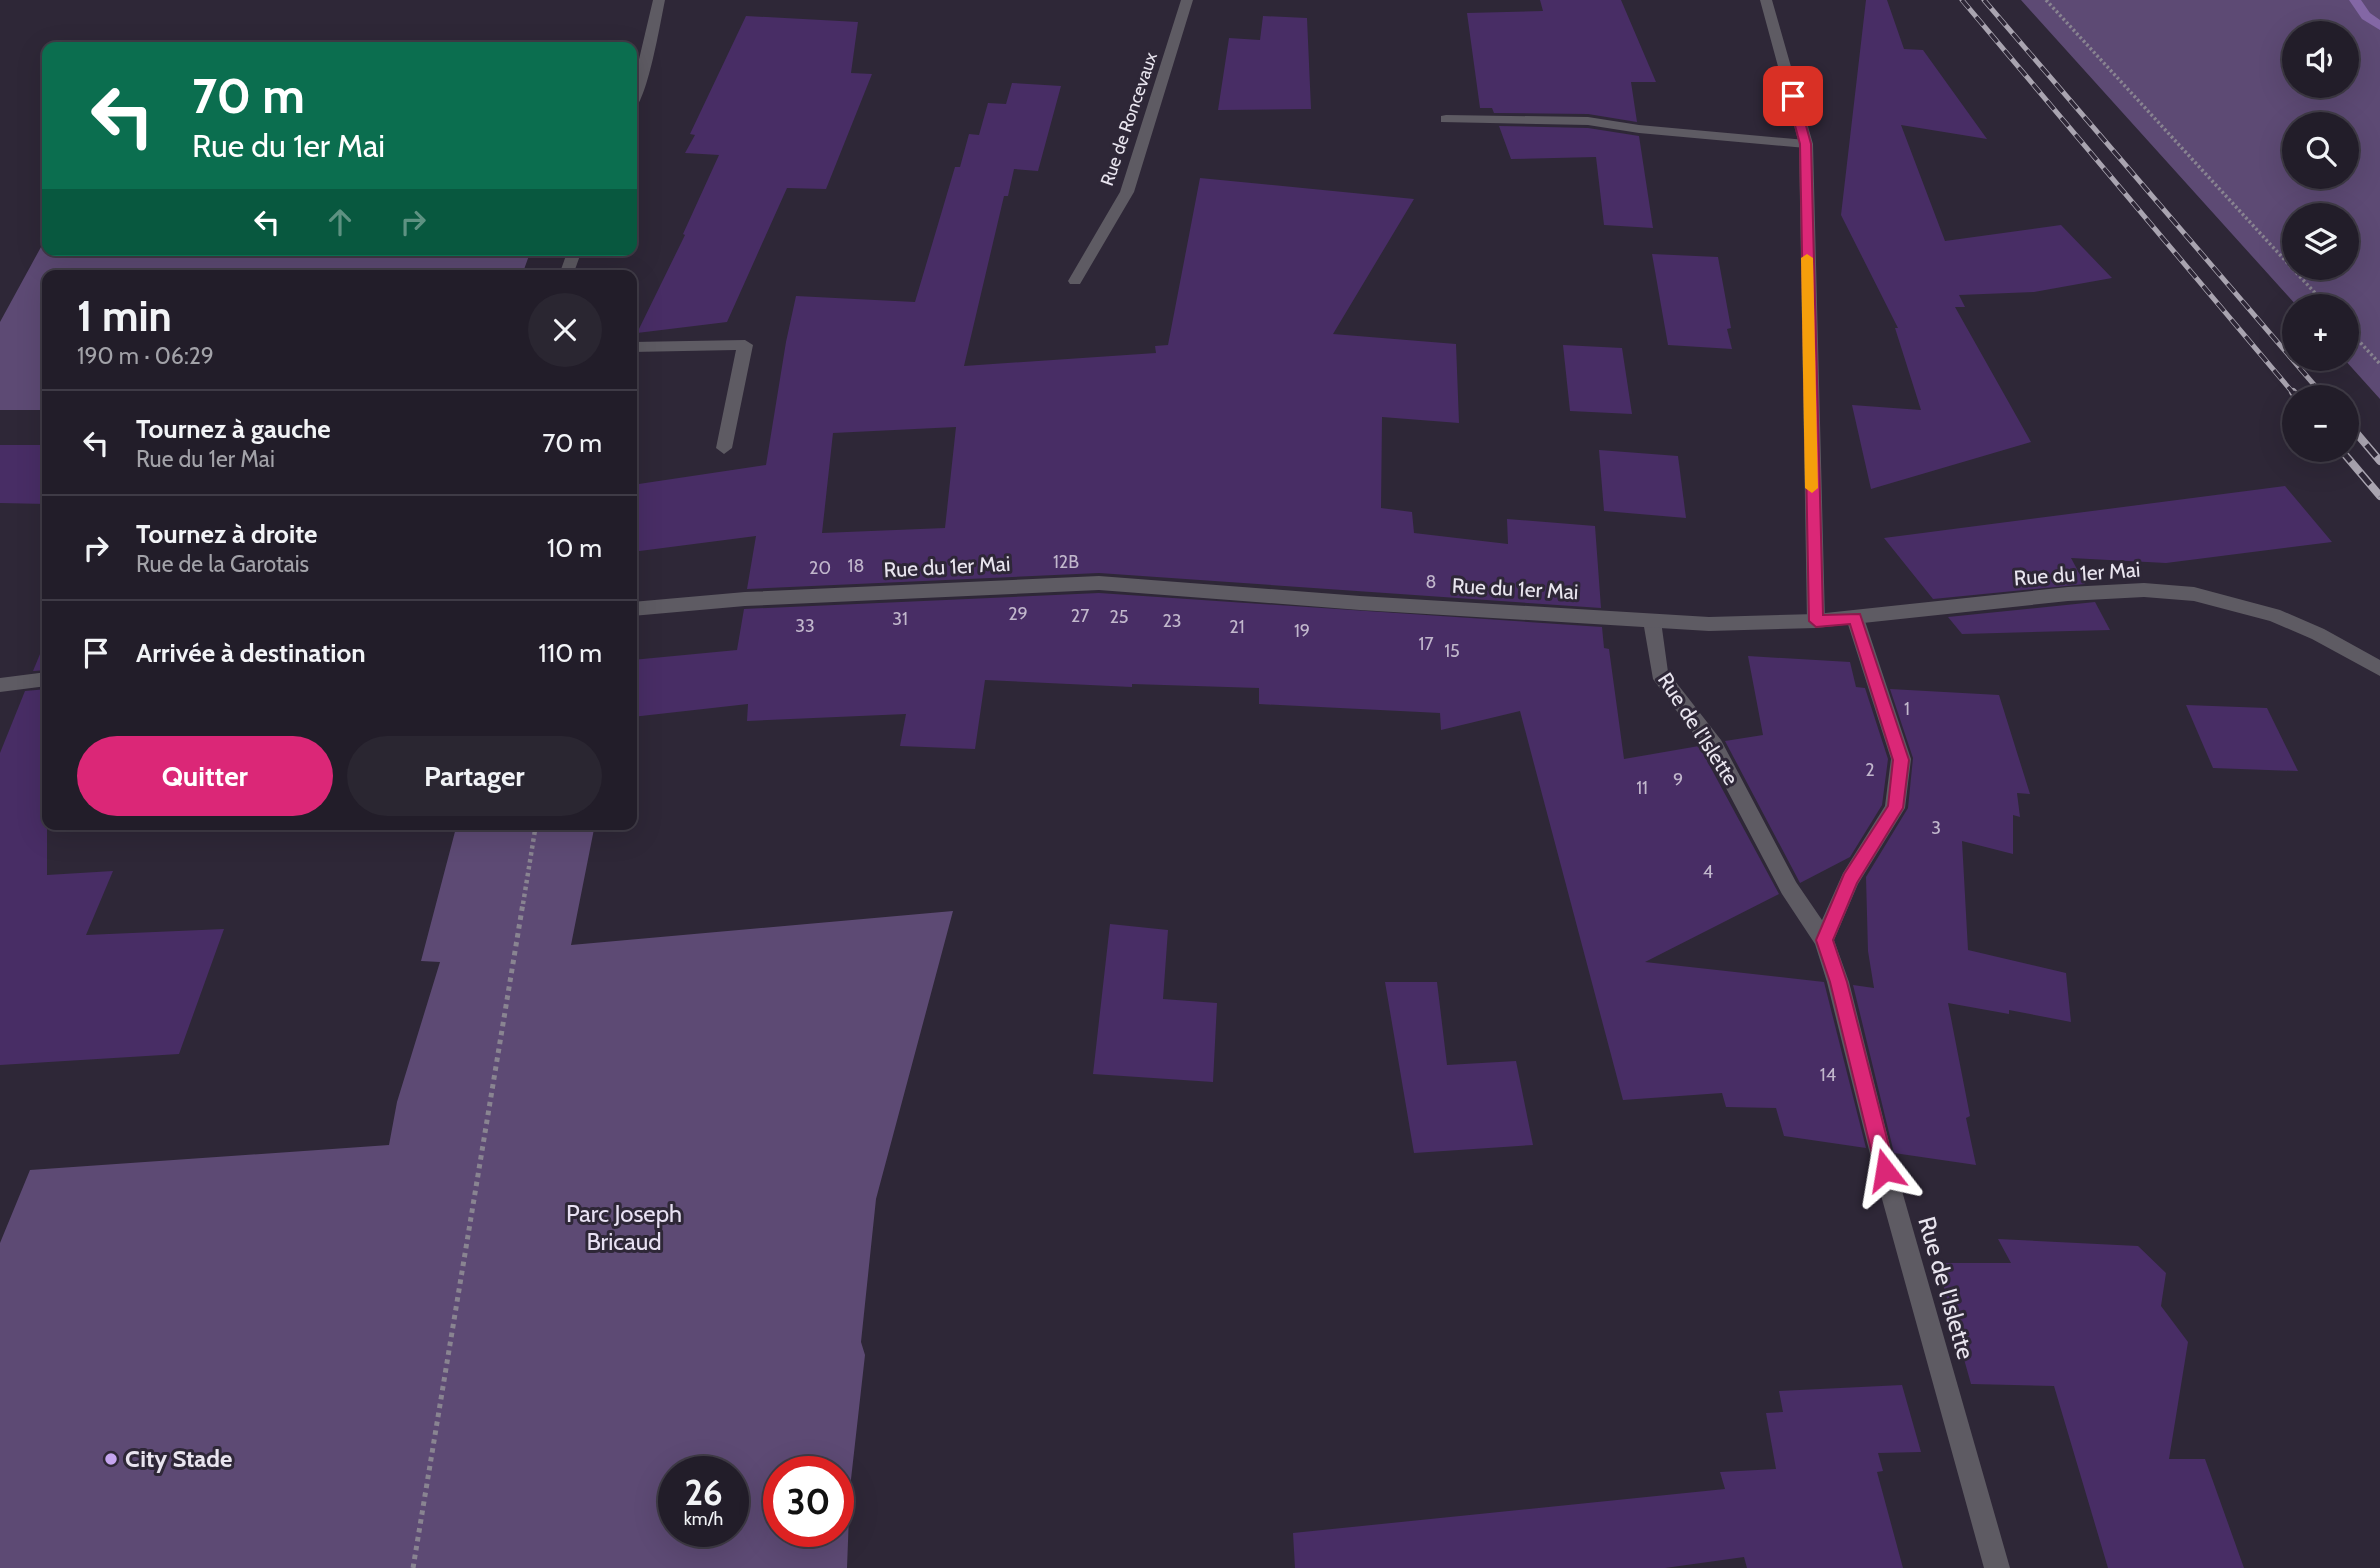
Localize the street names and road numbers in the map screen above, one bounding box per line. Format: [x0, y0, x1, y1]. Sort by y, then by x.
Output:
street label: Rue de Roncevaux [1096, 49, 1162, 189]
street label: Rue du 1er Mai [883, 551, 1011, 582]
street label: Rue du 1er Mai [2013, 557, 2141, 590]
street label: Rue du 1er Mai [1451, 573, 1579, 604]
street label: Rue de l'Islette [1653, 668, 1744, 790]
street label: Rue de l'Islette [1912, 1213, 1981, 1363]

